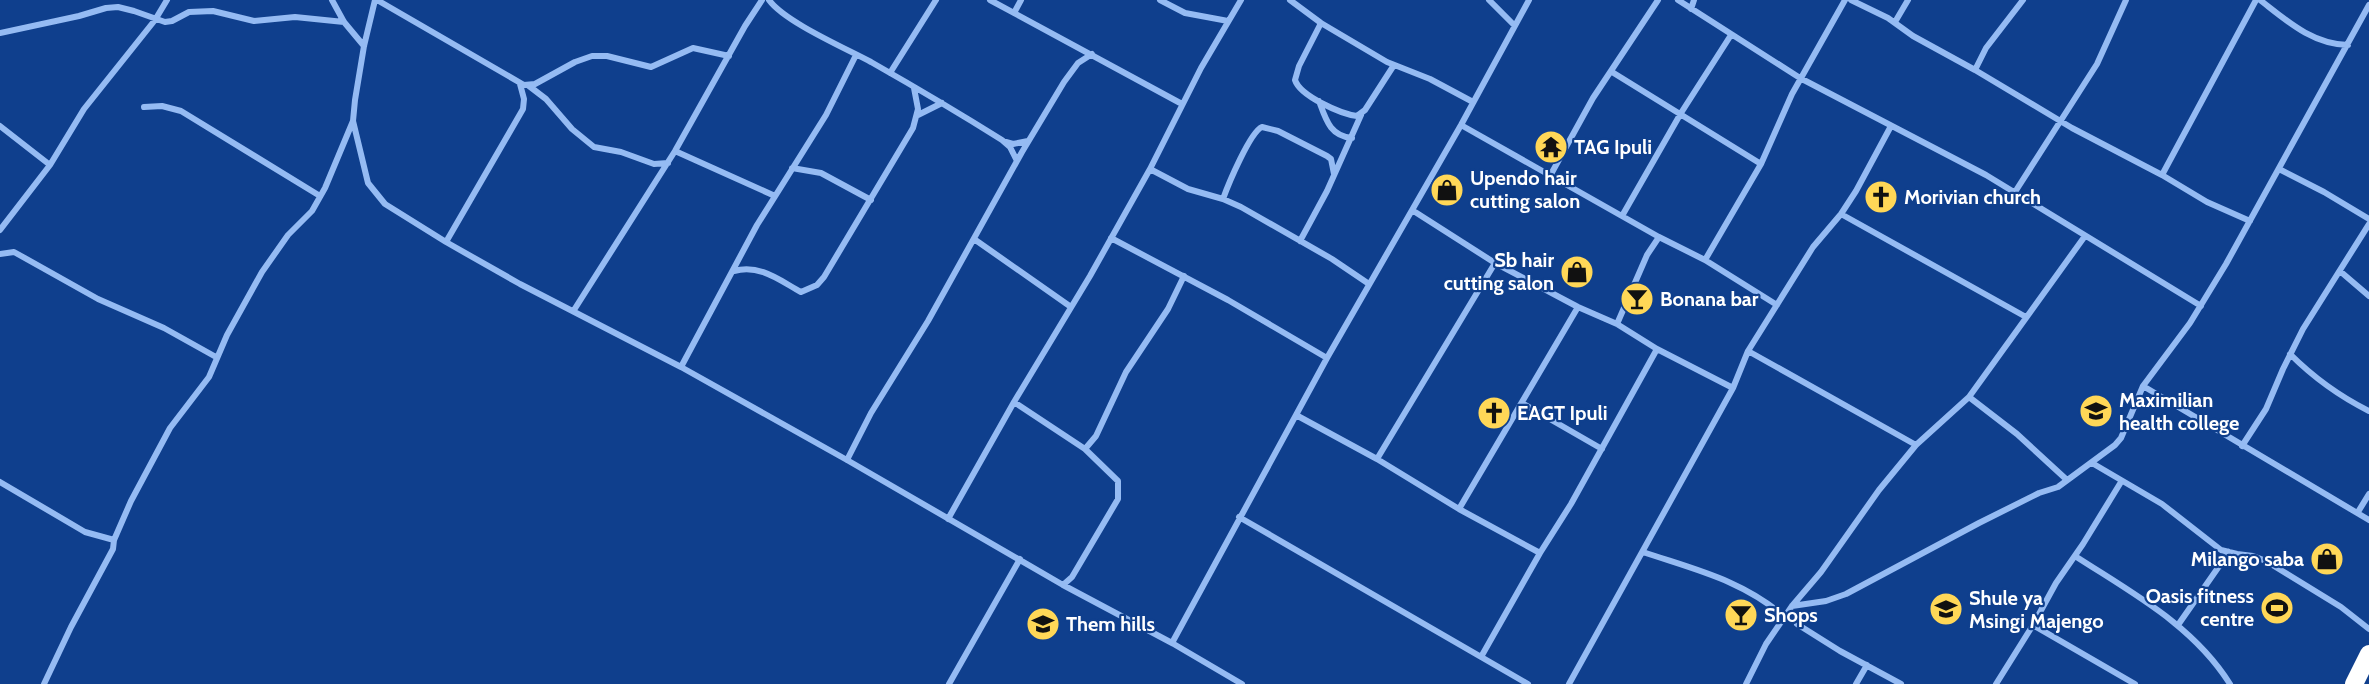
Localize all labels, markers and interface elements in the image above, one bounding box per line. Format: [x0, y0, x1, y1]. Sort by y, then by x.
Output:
temple icon: TAG Ipuli [1533, 129, 1569, 165]
place label: TAG Ipuli [1574, 135, 1652, 159]
place label: Upendo hair cutting salon [1470, 166, 1580, 213]
shop icon: Upendo hair cutting salon [1429, 172, 1465, 208]
church icon: Morivian church [1863, 179, 1899, 215]
place label: Morivian church [1904, 185, 2041, 209]
place label: Sb hair cutting salon [1444, 248, 1554, 295]
shop icon: Sb hair cutting salon [1559, 254, 1595, 290]
bar icon: Bonana bar [1619, 281, 1655, 317]
place label: Bonana bar [1660, 287, 1759, 311]
place label: Maximilian health college [2119, 388, 2239, 435]
school or university icon: Maximilian health college [2078, 393, 2114, 429]
church icon: EAGT Ipuli [1476, 395, 1512, 431]
place label: EAGT Ipuli [1517, 401, 1608, 425]
shop icon: Milango saba [2309, 541, 2345, 577]
place label: Milango saba [2191, 547, 2304, 571]
place label: Oasis fitness centre [2146, 584, 2254, 631]
place label: Shule ya Msingi Majengo [1969, 586, 2104, 633]
sports icon: Oasis fitness centre [2259, 590, 2295, 626]
school or university icon: Shule ya Msingi Majengo [1928, 591, 1964, 627]
bar icon: Shops [1723, 597, 1759, 633]
place label: Shops [1764, 603, 1818, 627]
school or university icon: Them hills [1025, 606, 1061, 642]
place label: Them hills [1066, 612, 1155, 636]

